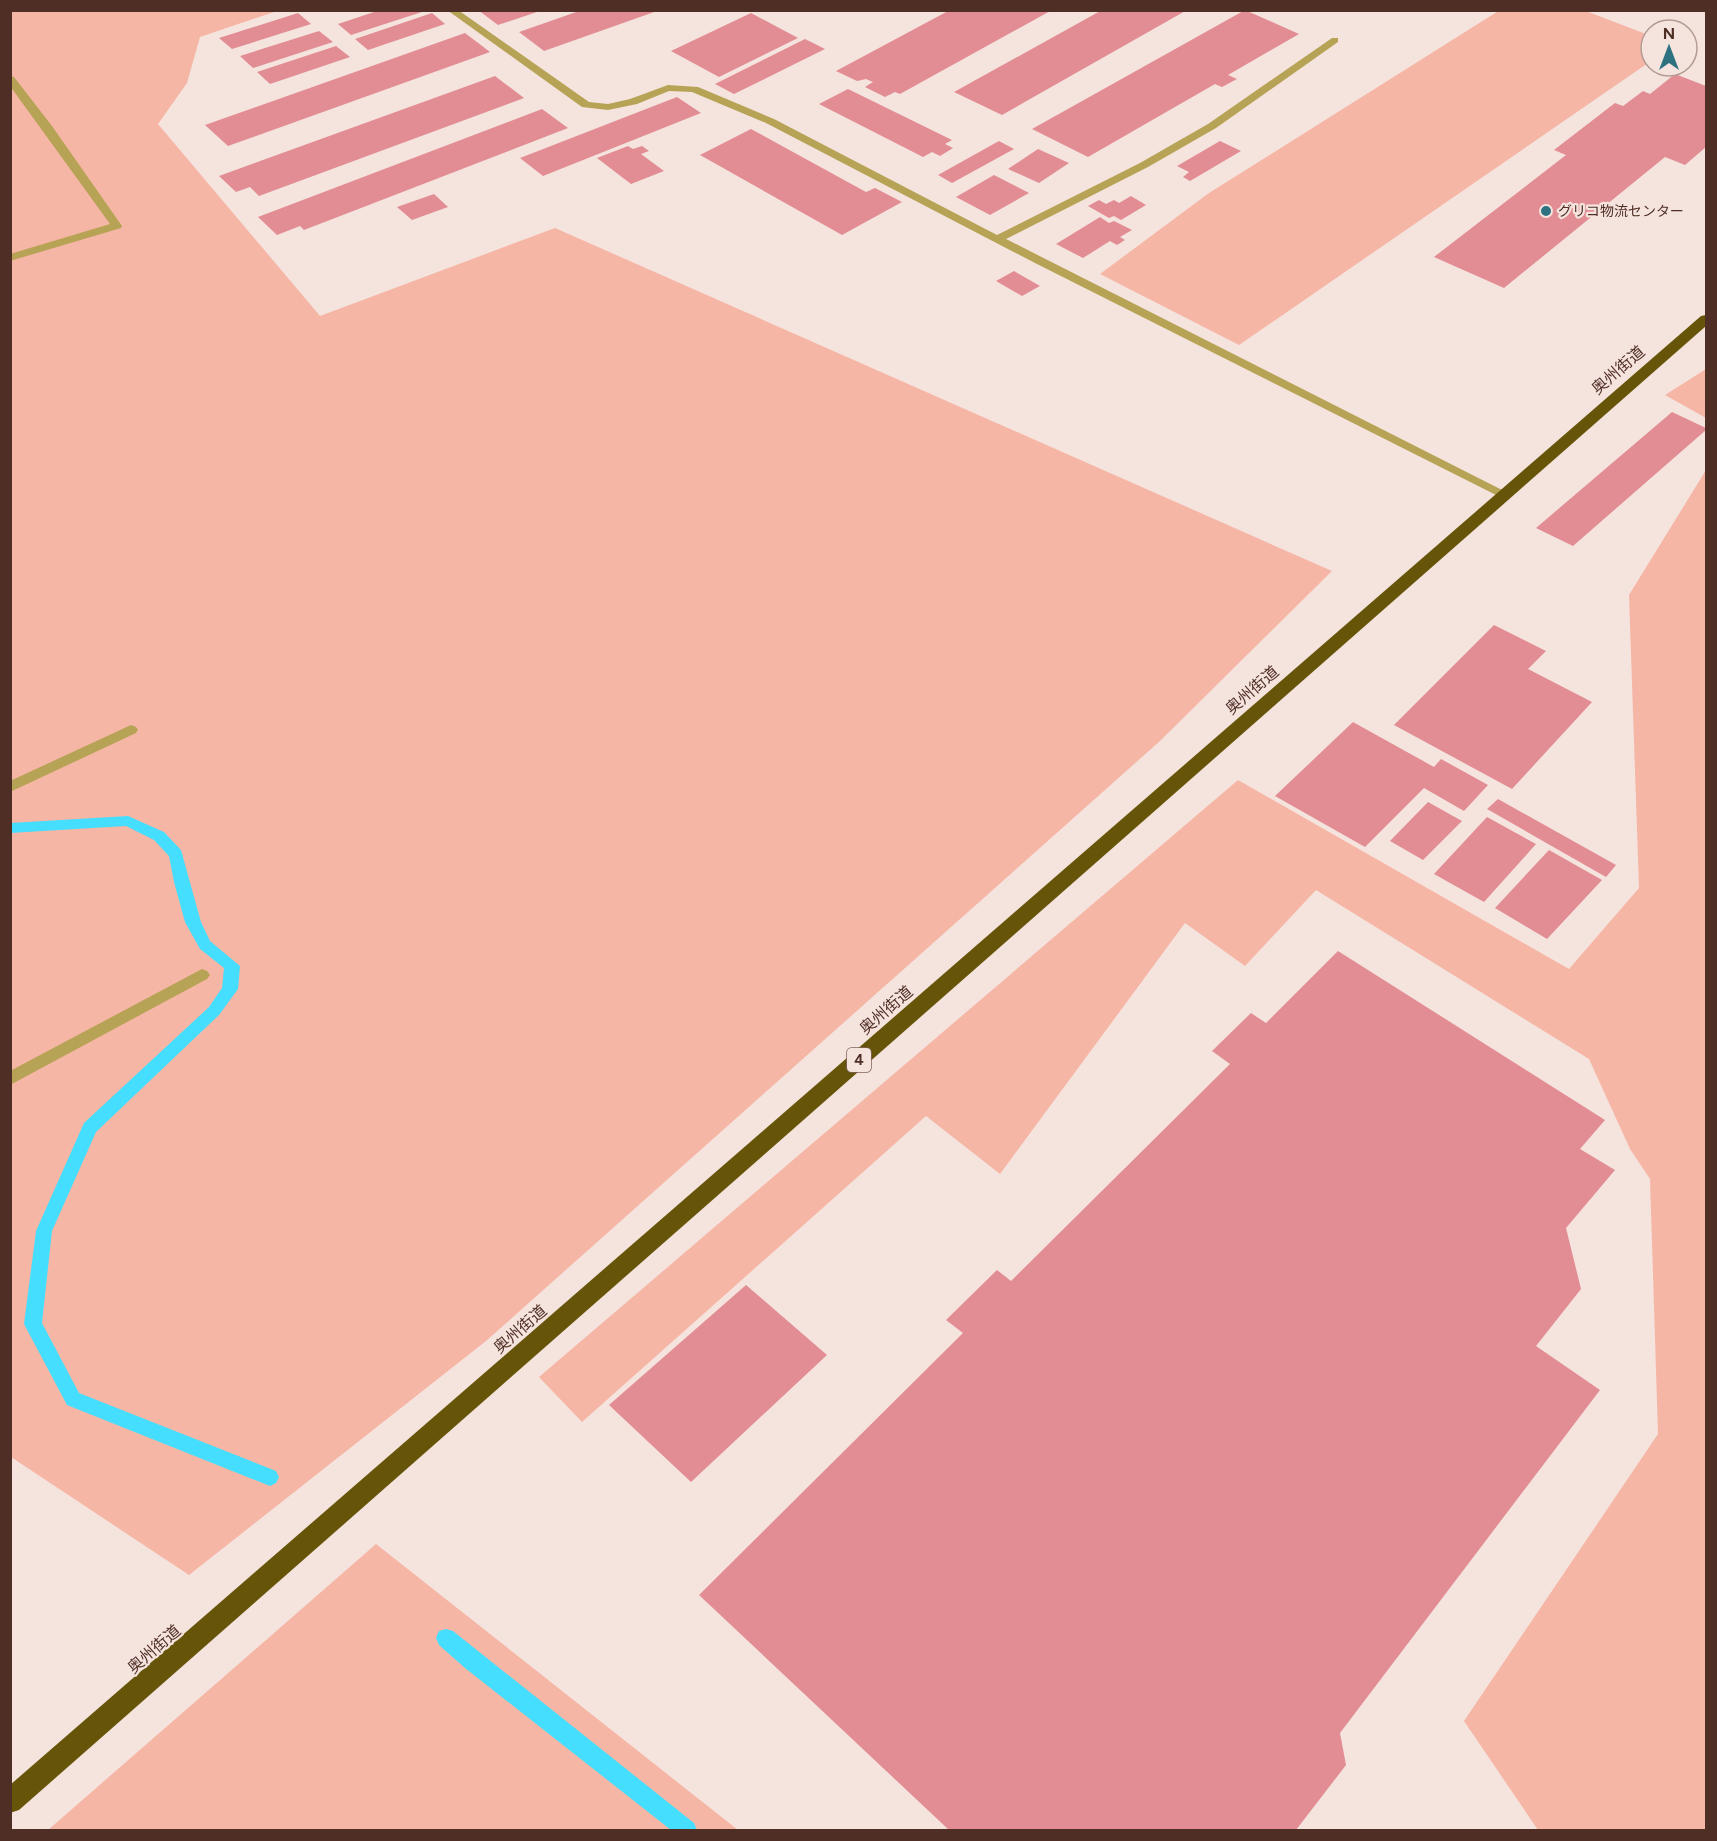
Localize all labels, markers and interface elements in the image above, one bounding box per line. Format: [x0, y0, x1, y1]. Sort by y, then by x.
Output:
north arrow [1639, 18, 1699, 78]
text: N [1663, 24, 1675, 43]
place label: グリコ物流センター [1558, 203, 1684, 220]
marker: グリコ物流センター [1539, 204, 1553, 218]
street label: 奥州街道 [1588, 342, 1648, 398]
street label: 奥州街道 [1222, 662, 1282, 718]
street label: 奥州街道 [856, 982, 916, 1038]
road number: 4 [847, 1048, 871, 1072]
street label: 奥州街道 [490, 1301, 550, 1357]
street label: 奥州街道 [124, 1621, 184, 1677]

